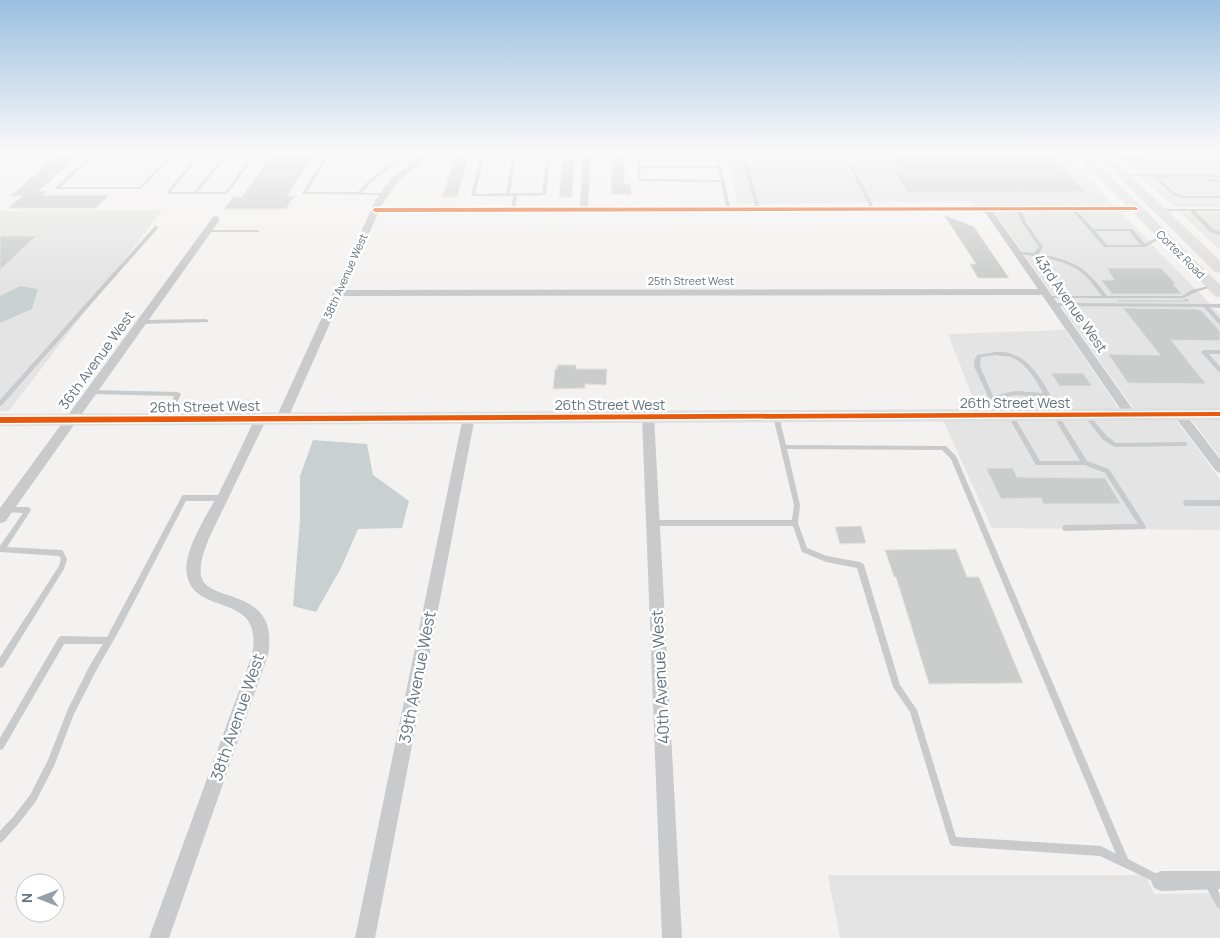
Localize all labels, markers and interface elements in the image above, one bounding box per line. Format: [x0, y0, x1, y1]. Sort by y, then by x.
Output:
street label: Cortez Road [1153, 226, 1209, 282]
street label: 38th Avenue West [319, 231, 371, 321]
street label: 43rd Avenue West [1030, 250, 1112, 356]
street label: 25th Street West [648, 273, 734, 288]
street label: 36th Avenue West [54, 307, 138, 413]
street label: 26th Street West [960, 393, 1071, 412]
street label: 26th Street West [555, 395, 666, 414]
street label: 26th Street West [149, 396, 261, 416]
street label: 39th Avenue West [393, 609, 441, 745]
street label: 40th Avenue West [645, 609, 675, 745]
street label: 38th Avenue West [205, 650, 269, 784]
north arrow [15, 873, 65, 923]
text: N [17, 893, 36, 903]

